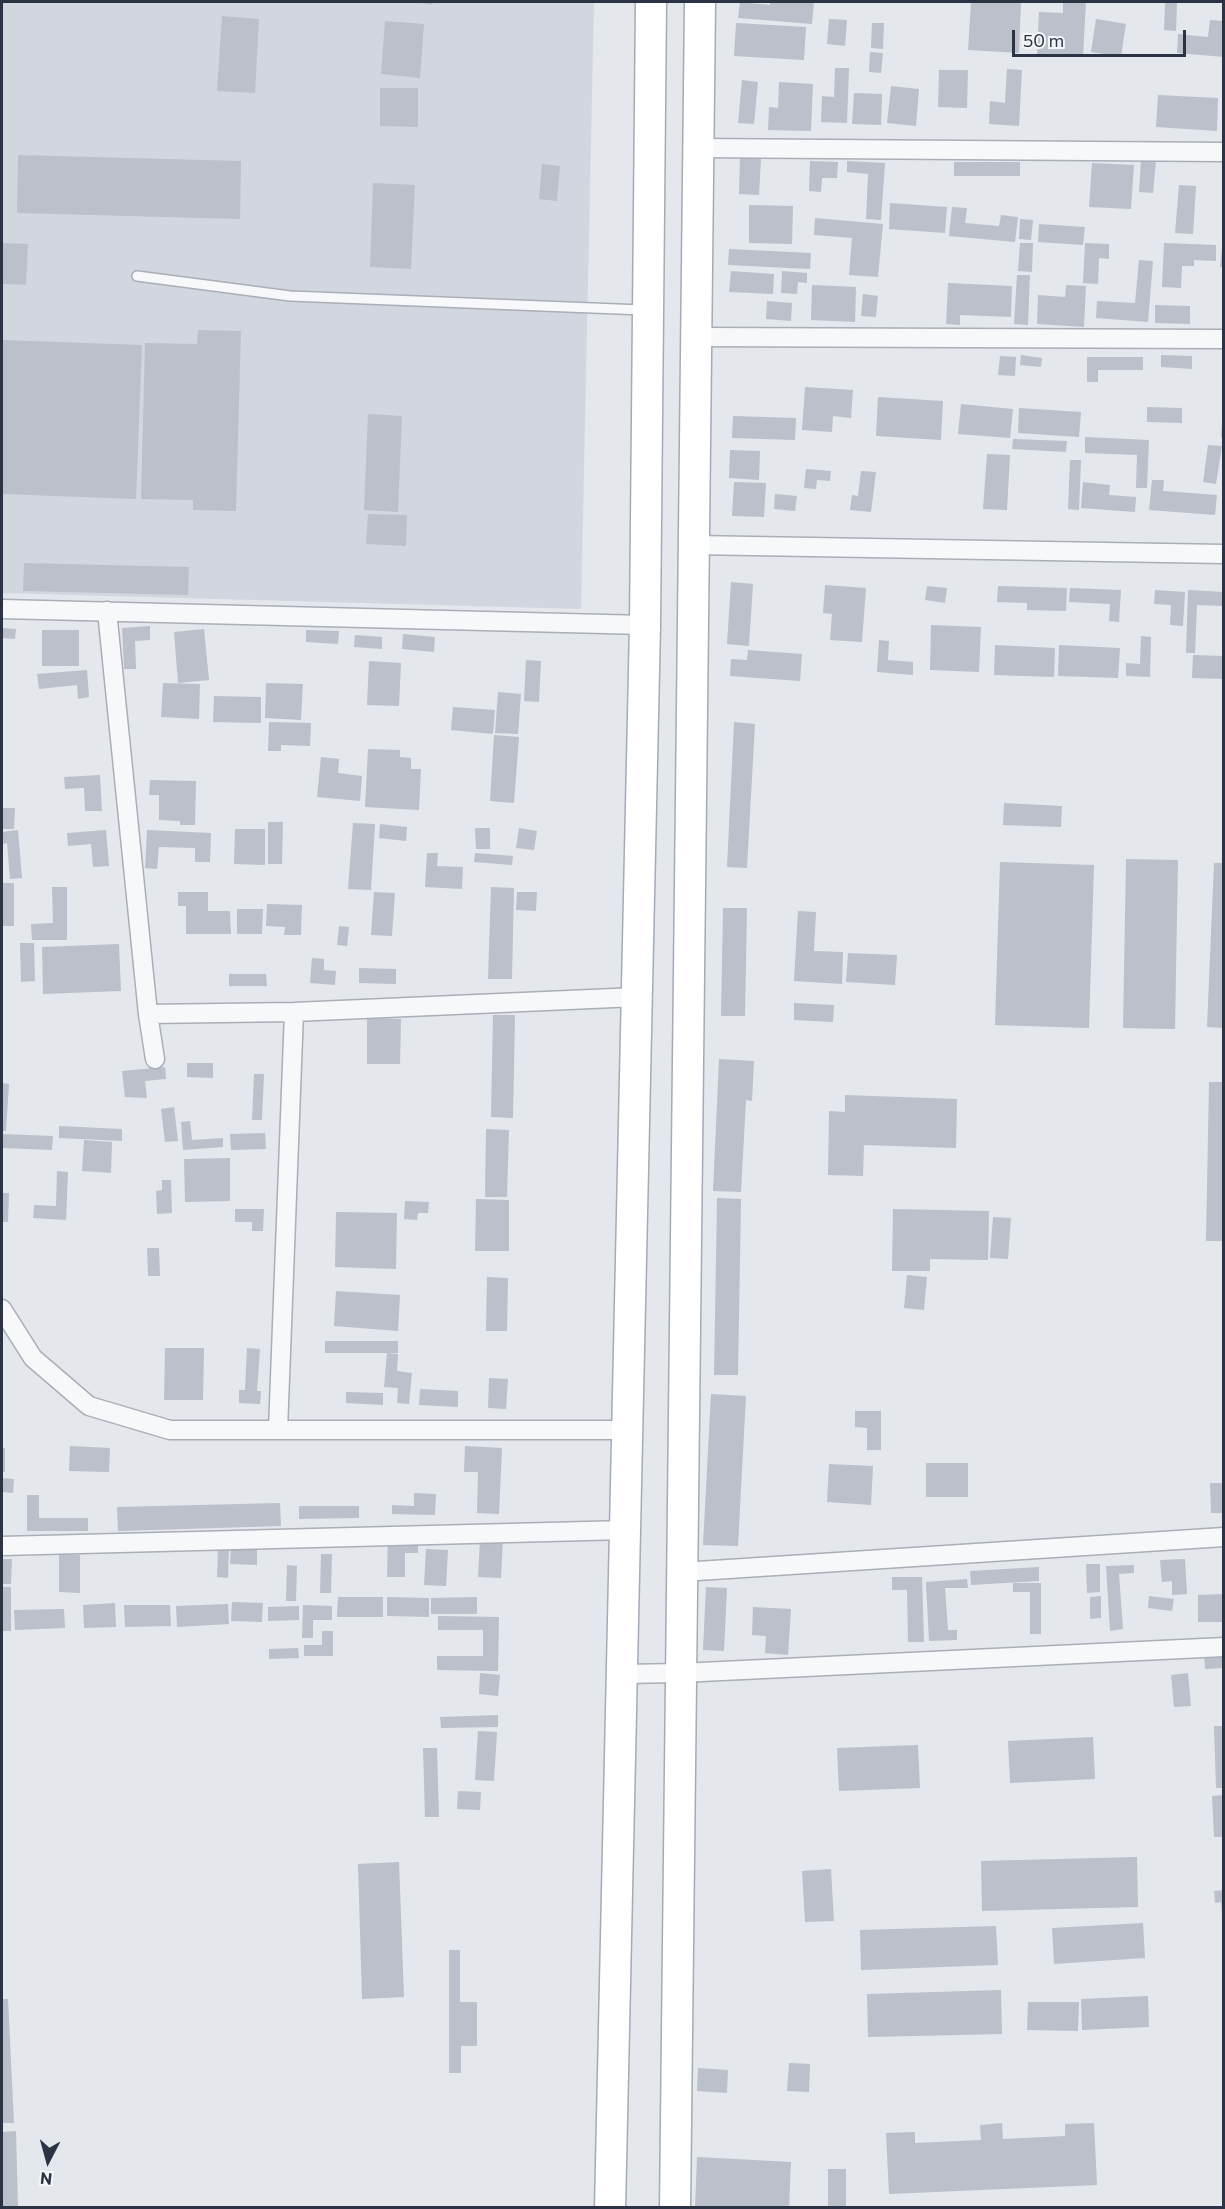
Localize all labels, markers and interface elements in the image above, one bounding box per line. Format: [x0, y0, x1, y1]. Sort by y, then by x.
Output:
scale bar [1015, 18, 1189, 56]
text: 50 m [1023, 29, 1064, 51]
north arrow [18, 2131, 78, 2191]
text: N [39, 2169, 53, 2189]

